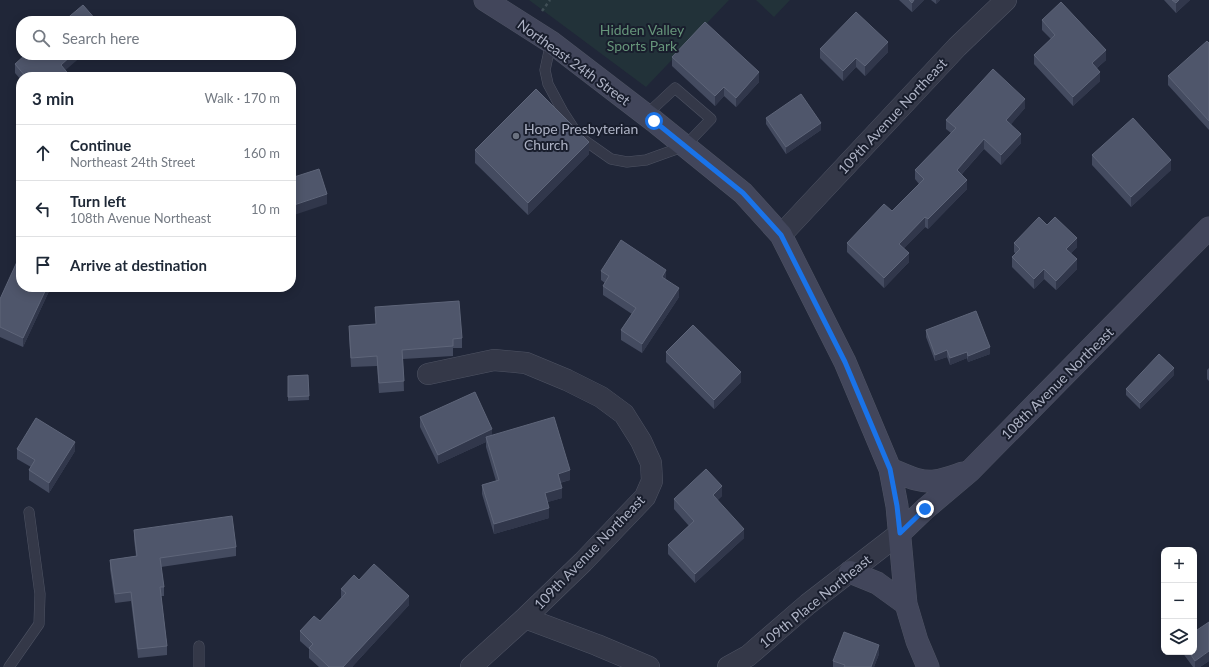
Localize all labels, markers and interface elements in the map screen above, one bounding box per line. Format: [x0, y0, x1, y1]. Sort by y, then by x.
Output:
street label: Northeast 24th Street [514, 15, 634, 109]
search box [16, 16, 296, 60]
park label: Hidden Valley Sports Park [600, 21, 685, 54]
icon: search [30, 27, 52, 49]
text: Search here [62, 29, 139, 47]
street label: 109th Avenue Northeast [834, 55, 950, 177]
text: 3 min [32, 88, 74, 109]
text: Walk · 170 m [204, 90, 280, 106]
route start [645, 112, 663, 130]
place label: Hope Presbyterian Church [524, 120, 638, 153]
marker: Hope Presbyterian Church [511, 131, 521, 141]
text: Continue [70, 136, 131, 154]
icon: ahead [32, 142, 54, 164]
text: 160 m [243, 145, 280, 161]
text: Northeast 24th Street [70, 154, 195, 170]
text: Turn left [70, 192, 126, 210]
icon: left [32, 198, 54, 220]
text: 10 m [251, 201, 280, 217]
text: 108th Avenue Northeast [70, 210, 211, 226]
icon: arrive [32, 254, 54, 276]
text: Arrive at destination [70, 256, 207, 274]
street label: 108th Avenue Northeast [997, 323, 1117, 443]
street label: 109th Avenue Northeast [530, 491, 648, 613]
route end [916, 500, 934, 518]
map controls [1161, 547, 1197, 655]
button: + [1161, 547, 1197, 583]
street label: 109th Place Northeast [756, 551, 874, 651]
button: − [1161, 583, 1197, 619]
button: layers [1161, 619, 1197, 655]

